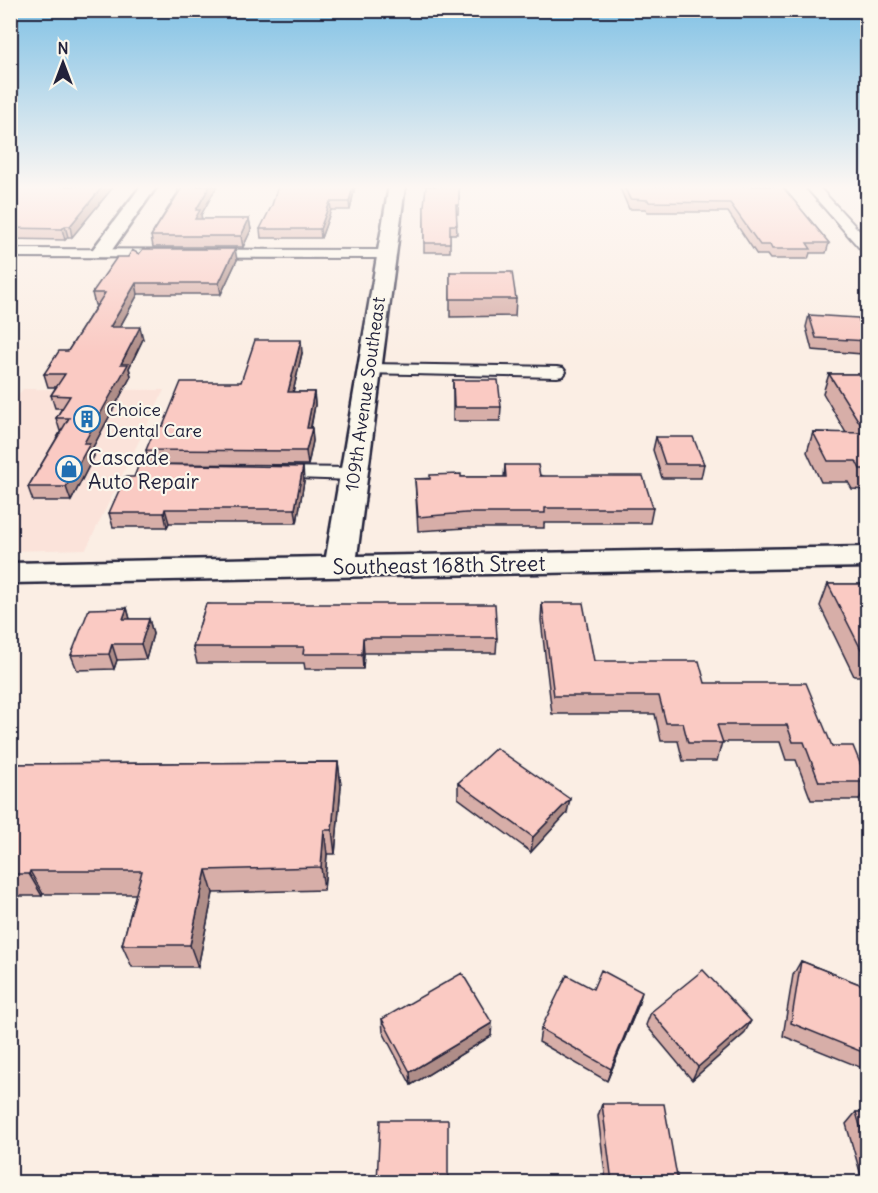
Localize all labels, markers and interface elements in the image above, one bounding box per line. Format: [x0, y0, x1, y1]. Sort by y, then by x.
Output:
north arrow [33, 33, 93, 93]
text: N [57, 38, 69, 58]
street label: 109th Avenue Southeast [340, 295, 390, 493]
place label: Choice Dental Care [106, 398, 202, 442]
building icon: Choice Dental Care [72, 404, 102, 434]
place label: Cascade Auto Repair [88, 444, 200, 495]
shop icon: Cascade Auto Repair [54, 454, 84, 484]
street label: Southeast 168th Street [332, 550, 546, 580]

